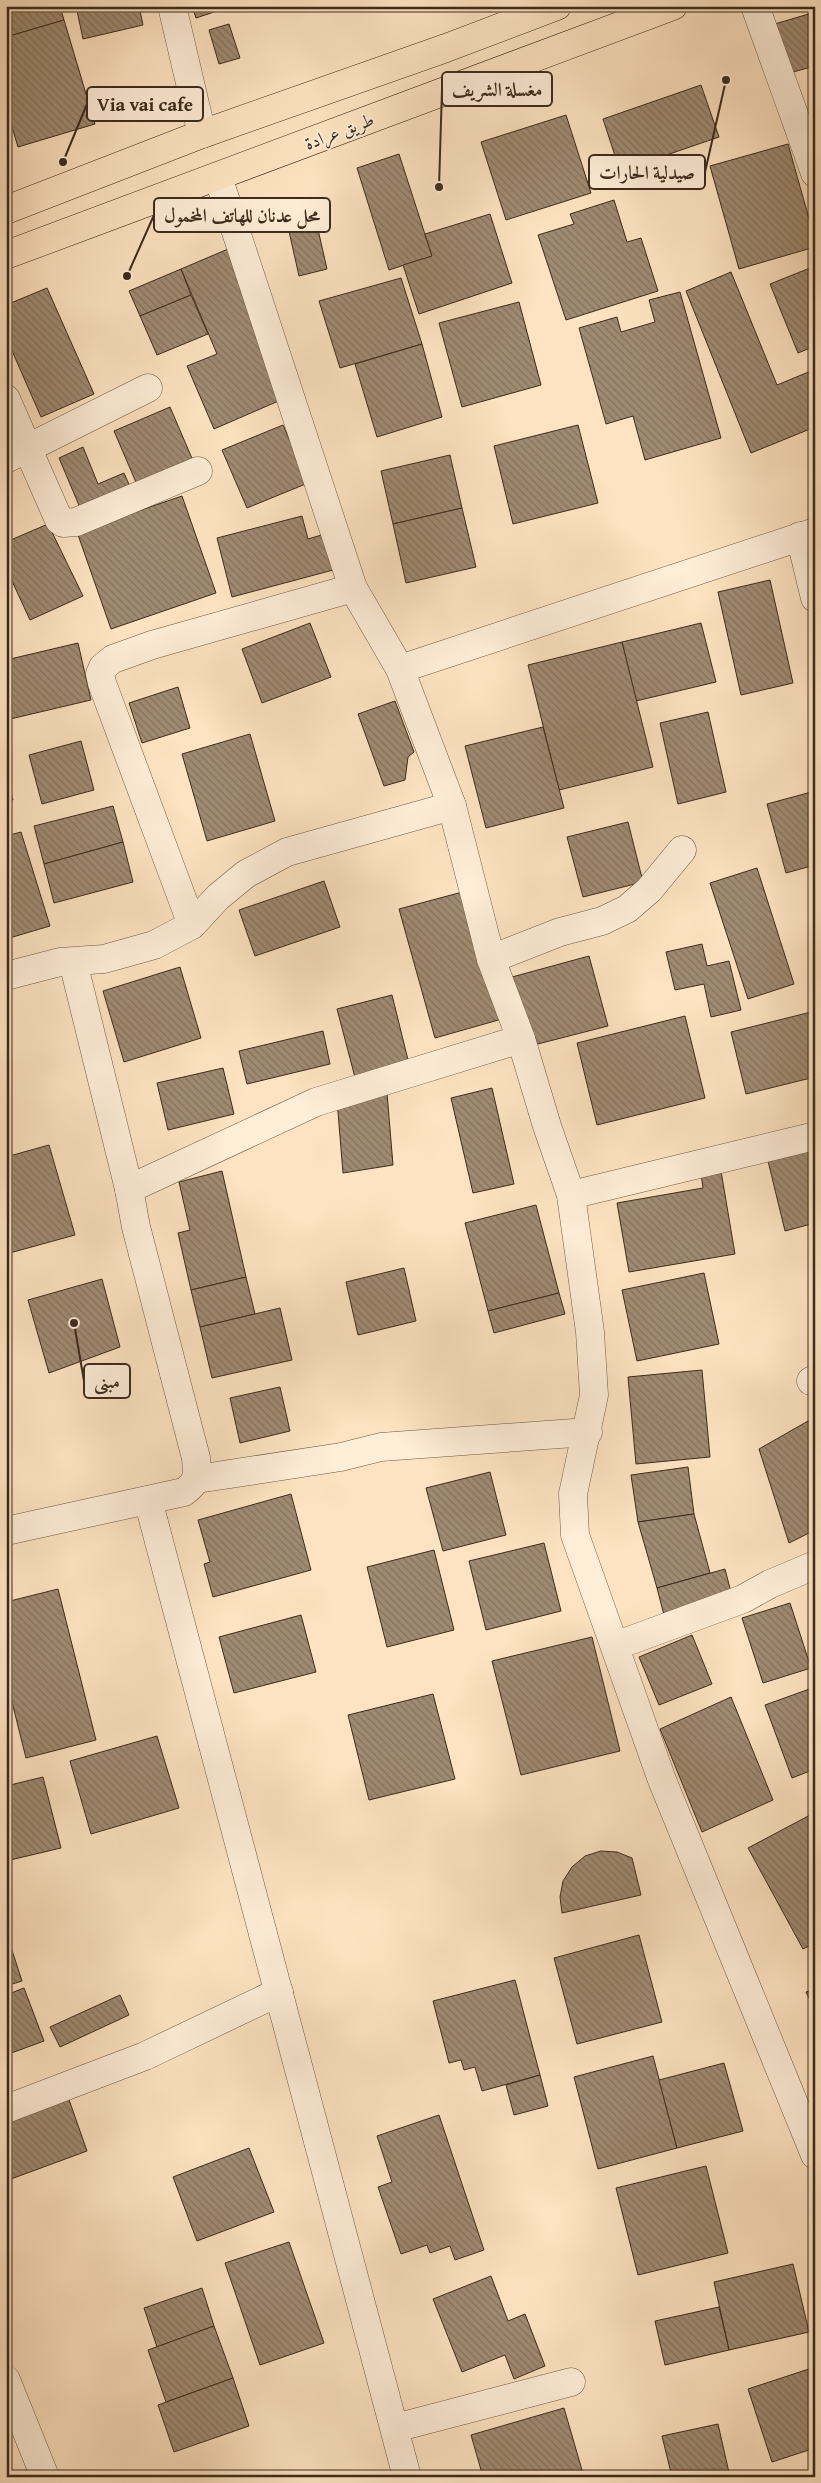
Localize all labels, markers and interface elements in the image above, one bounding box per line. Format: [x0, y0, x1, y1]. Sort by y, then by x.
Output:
callout: مغسلة الشريف [442, 72, 552, 106]
text: مغسلة الشريف [452, 75, 542, 103]
callout: Via vai cafe [87, 87, 203, 121]
text: Via vai cafe [97, 90, 193, 118]
street label: طريق عرادة [300, 105, 378, 157]
callout: صيدلية الحارات [589, 155, 705, 189]
text: صيدلية الحارات [599, 158, 695, 186]
callout: محل عدنان للهاتف المخمول [154, 198, 330, 232]
text: محل عدنان للهاتف المخمول [164, 201, 320, 229]
callout: مبنى [84, 1364, 130, 1398]
text: مبنى [94, 1367, 120, 1395]

